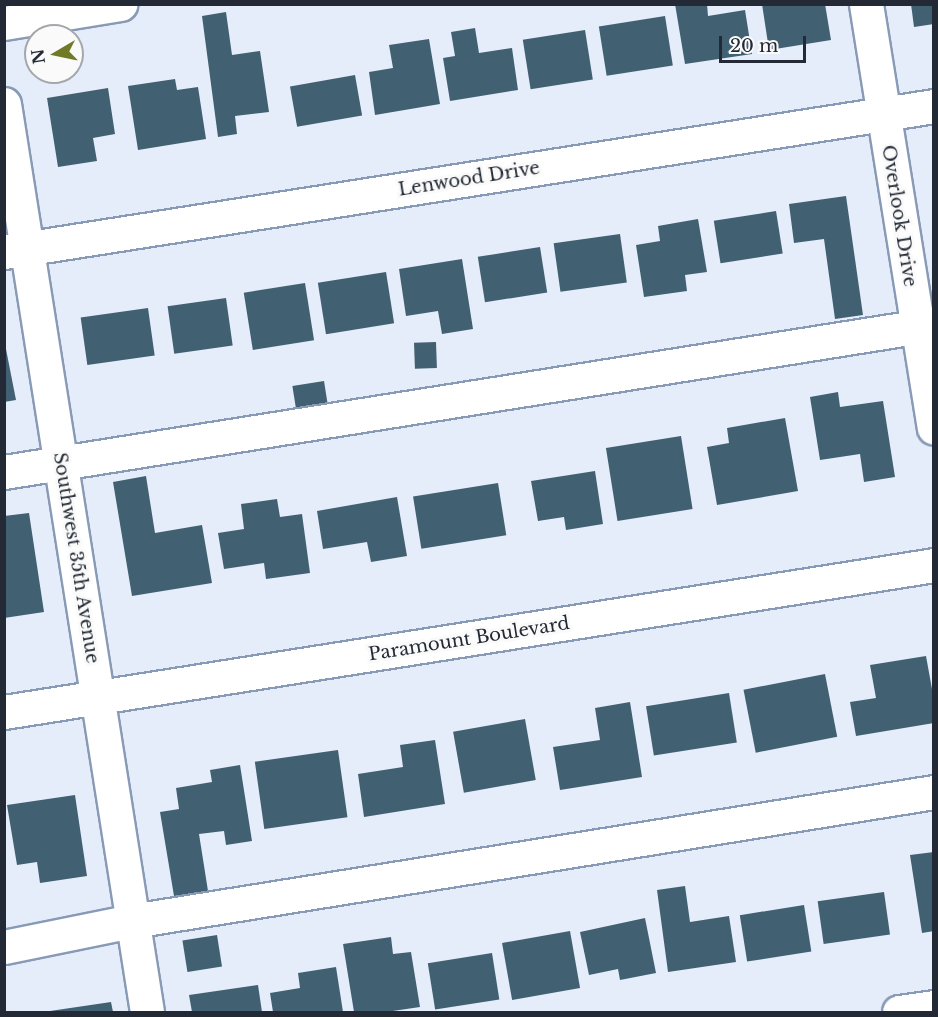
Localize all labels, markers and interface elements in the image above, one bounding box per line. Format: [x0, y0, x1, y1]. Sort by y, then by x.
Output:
north arrow [24, 24, 84, 84]
scale bar [722, 24, 809, 62]
text: 20 m [730, 35, 778, 57]
text: N [27, 48, 49, 66]
street label: Overlook Drive [877, 143, 921, 289]
street label: Lenwood Drive [397, 157, 541, 201]
street label: Southwest 35th Avenue [49, 451, 103, 665]
street label: Paramount Boulevard [367, 612, 571, 666]

